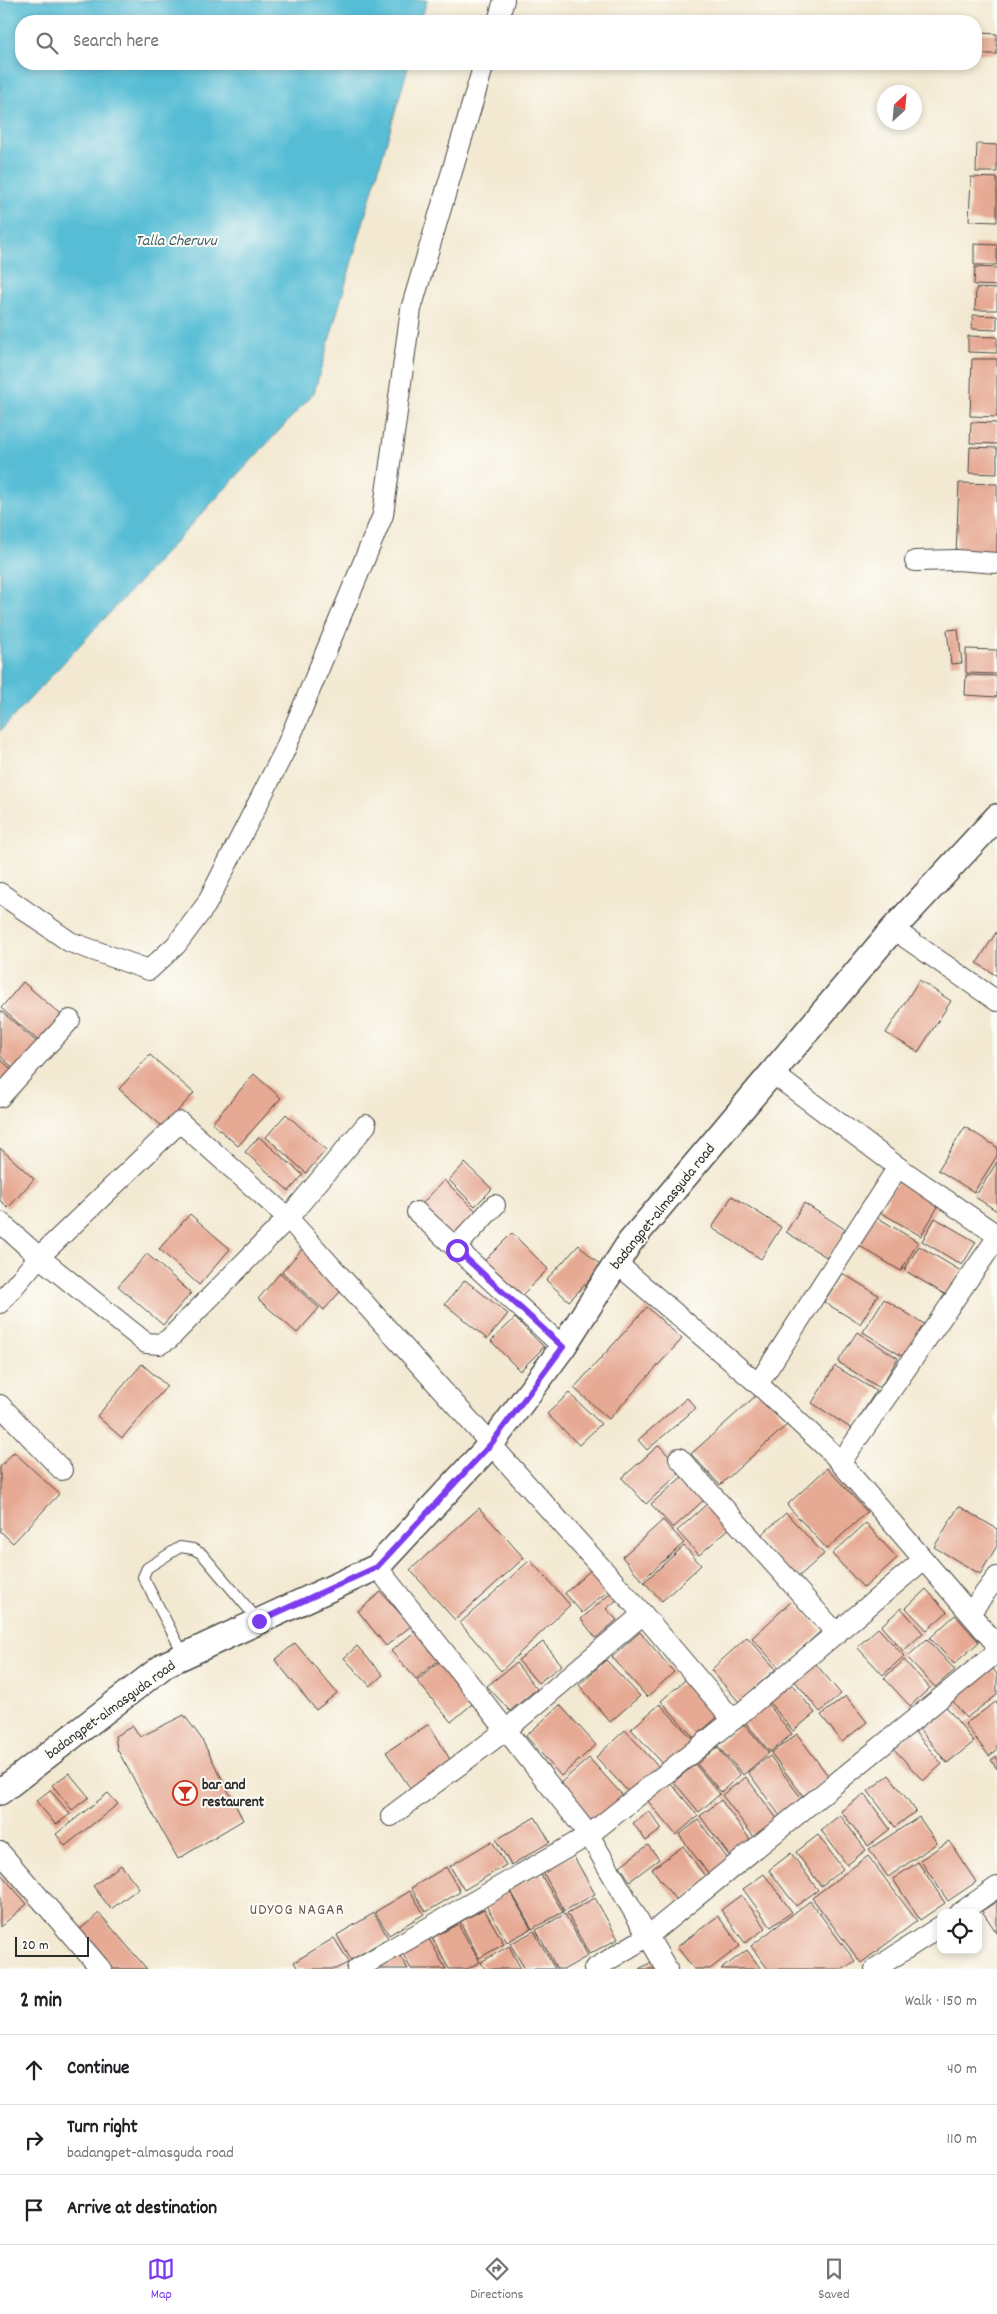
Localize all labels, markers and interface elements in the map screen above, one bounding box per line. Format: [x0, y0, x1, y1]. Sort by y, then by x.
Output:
search box [15, 15, 982, 70]
icon: search [33, 29, 61, 57]
text: Search here [73, 29, 159, 56]
north arrow [877, 85, 922, 130]
water label: Talla Cheruvu [135, 230, 218, 253]
street label: badangpet-almasguda road [606, 1140, 721, 1275]
route start [446, 1239, 469, 1262]
route end [248, 1610, 271, 1633]
street label: badangpet-almasguda road [41, 1656, 181, 1765]
place label: bar and restaurent [202, 1775, 265, 1814]
bar icon: bar and restaurent [172, 1780, 198, 1806]
district label: UDYOG NAGAR [249, 1899, 345, 1922]
map controls [937, 1909, 982, 1954]
button: locate [937, 1909, 982, 1954]
scale bar [15, 1934, 89, 1957]
text: 20 m [22, 1936, 49, 1956]
text: 2 min [20, 1987, 62, 2017]
text: Walk · 150 m [905, 1990, 977, 2013]
icon: ahead [20, 2056, 48, 2084]
text: Continue [67, 2056, 129, 2083]
text: 40 m [947, 2058, 977, 2081]
text: Turn right [67, 2115, 138, 2142]
icon: right [20, 2126, 48, 2154]
text: 110 m [947, 2128, 977, 2151]
text: badangpet-almasguda road [67, 2142, 234, 2165]
icon: arrive [20, 2196, 48, 2224]
text: Arrive at destination [67, 2196, 217, 2223]
tab: Map [147, 2255, 175, 2305]
tab: Directions [470, 2255, 523, 2305]
tab: Saved [818, 2255, 850, 2305]

